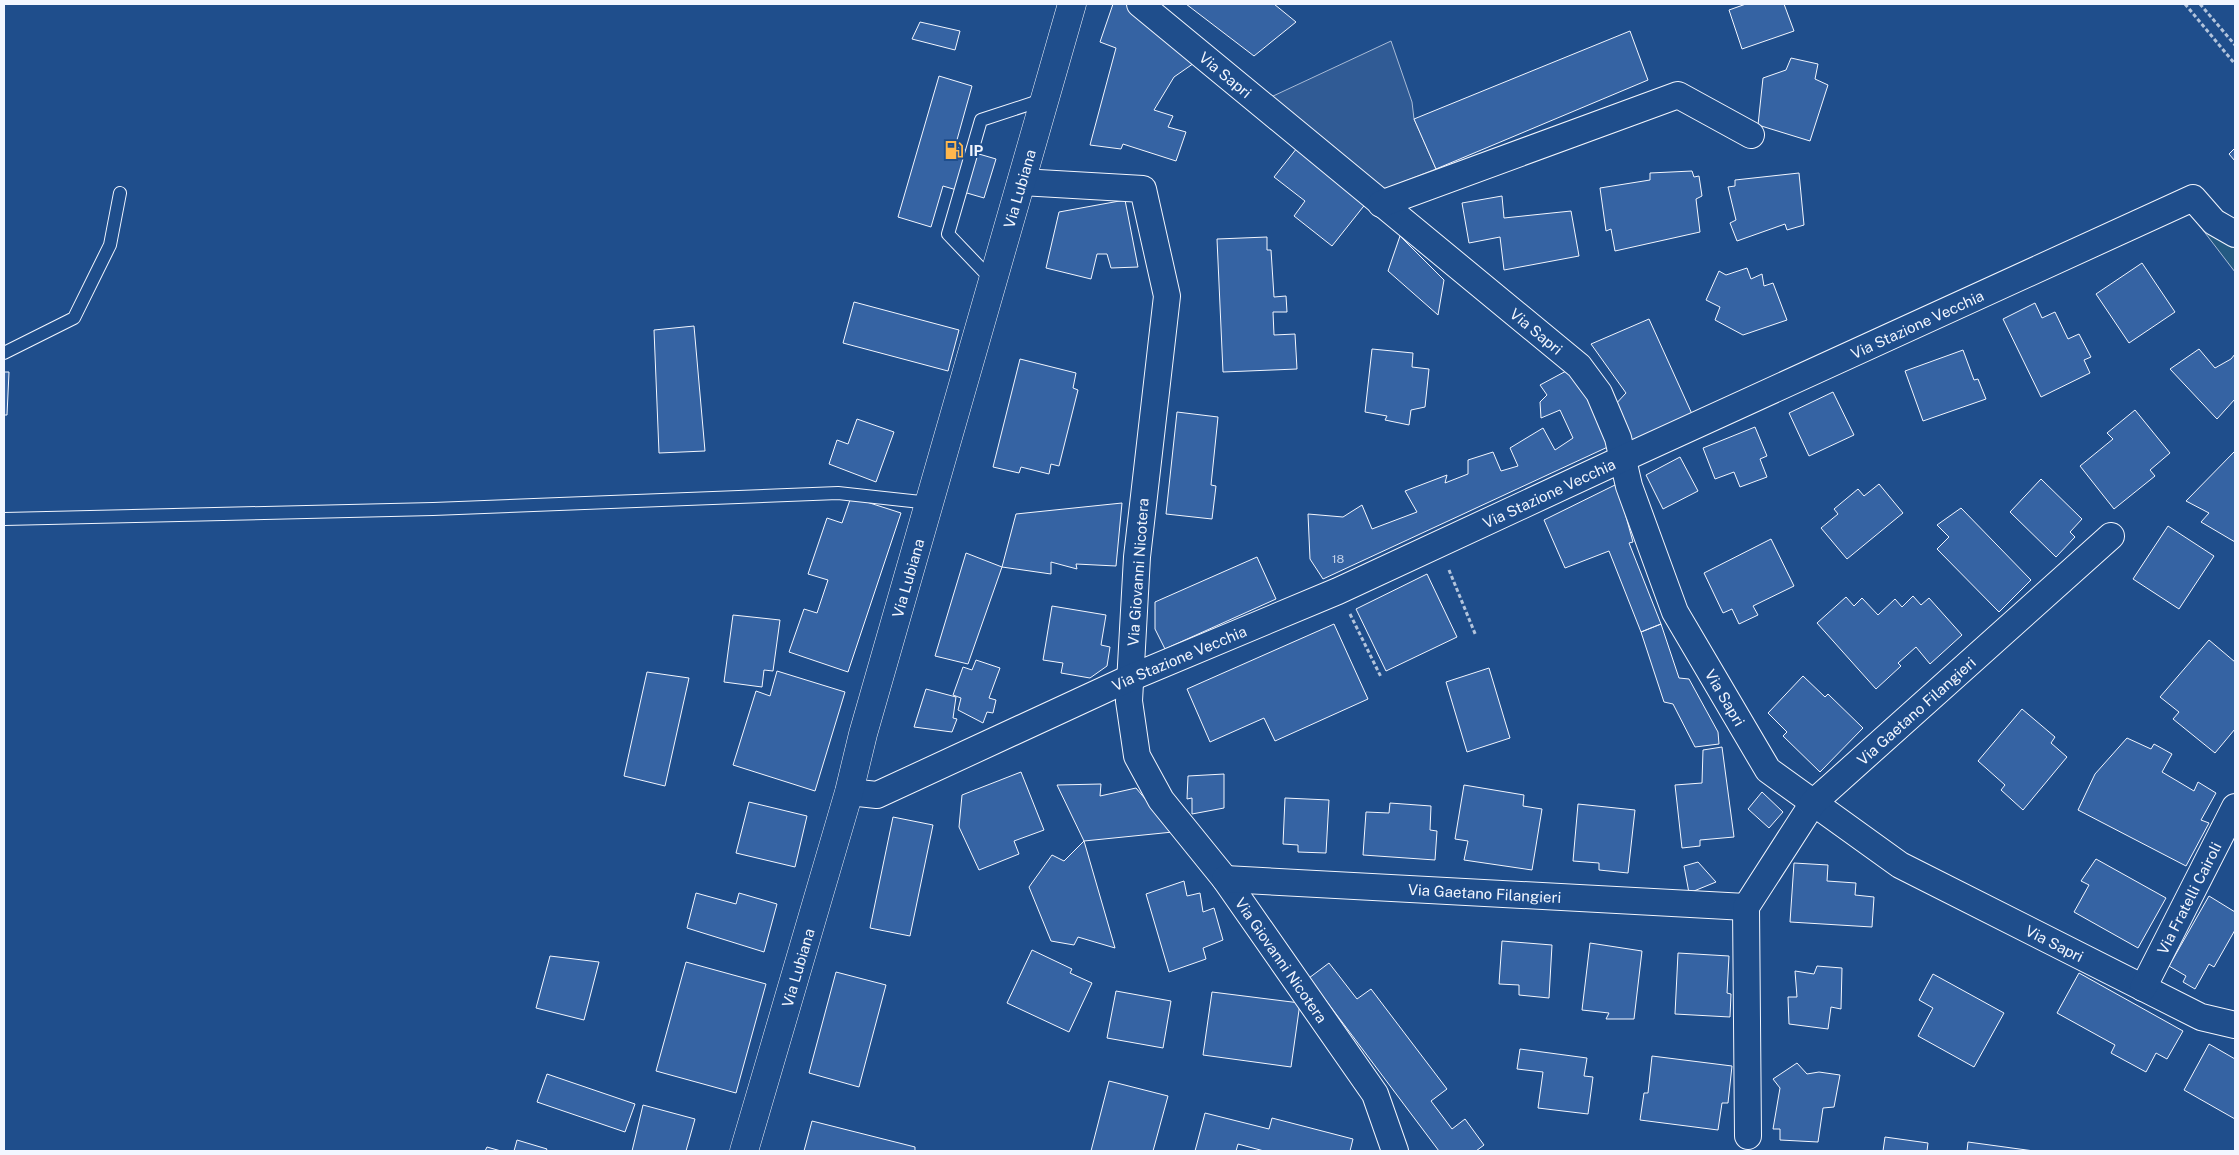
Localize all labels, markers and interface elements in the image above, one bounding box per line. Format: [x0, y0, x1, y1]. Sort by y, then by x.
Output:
street label: Via Sapri [1196, 48, 1255, 101]
fuel station icon: IP [943, 139, 965, 161]
place label: IP [969, 142, 984, 159]
street label: Via Lubiana [1000, 147, 1038, 230]
street label: Via Stazione Vecchia [1848, 286, 1986, 362]
street label: Via Sapri [1507, 305, 1566, 357]
street label: Via Stazione Vecchia [1480, 455, 1618, 531]
street label: Via Giovanni Nicotera [1124, 497, 1152, 647]
street label: Via Lubiana [888, 537, 927, 619]
house number: 18 [1332, 552, 1345, 566]
street label: Via Stazione Vecchia [1109, 622, 1249, 694]
street label: Via Gaetano Filangieri [1853, 653, 1979, 768]
street label: Via Sapri [1702, 666, 1749, 729]
street label: Via Fratelli Cairoli [2153, 839, 2224, 957]
street label: Via Gaetano Filangieri [1408, 880, 1562, 906]
street label: Via Giovanni Nicotera [1232, 894, 1331, 1026]
street label: Via Sapri [2023, 921, 2086, 965]
street label: Via Lubiana [778, 926, 817, 1009]

